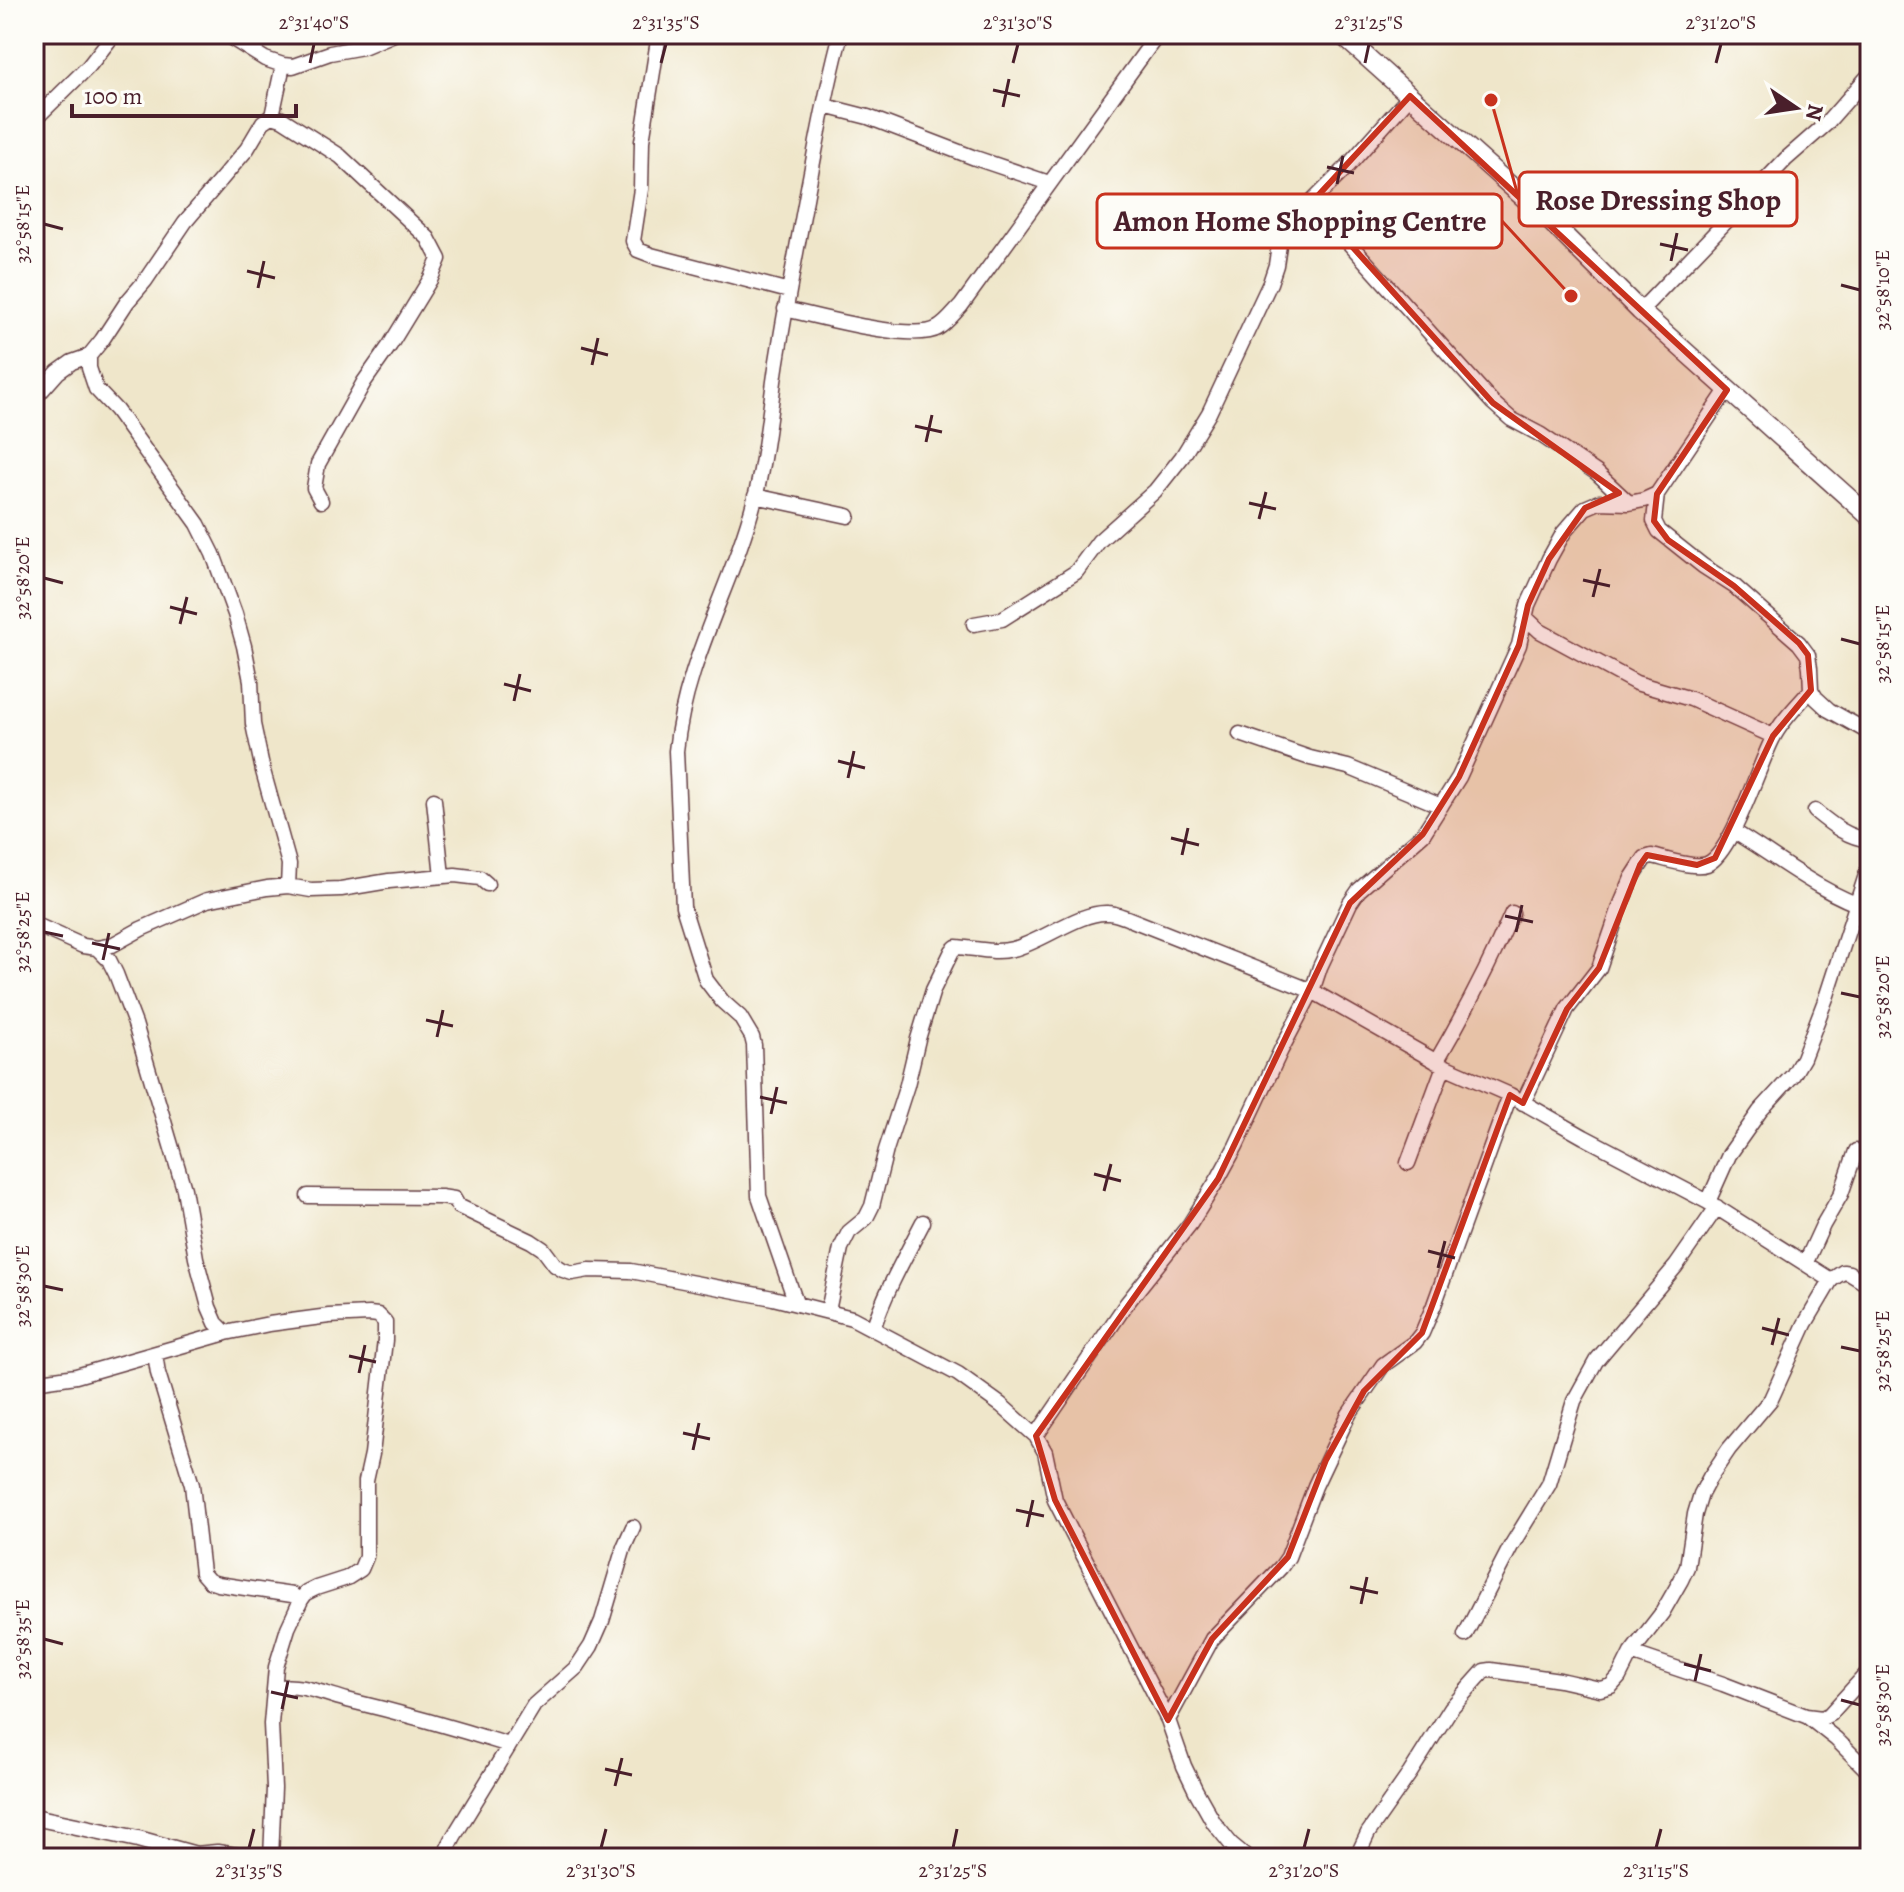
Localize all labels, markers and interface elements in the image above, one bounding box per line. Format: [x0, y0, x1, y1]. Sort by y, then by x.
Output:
text: 2°31'40"S [279, 9, 349, 36]
text: 2°31'35"S [632, 9, 700, 36]
text: 2°31'30"S [983, 9, 1053, 36]
text: 2°31'25"S [1335, 9, 1403, 36]
text: 2°31'20"S [1686, 9, 1756, 36]
scale bar [72, 68, 296, 118]
north arrow [1756, 68, 1836, 148]
text: 100 m [84, 80, 143, 112]
text: N [1798, 101, 1831, 123]
callout: Rose Dressing Shop [1519, 172, 1797, 226]
text: Rose Dressing Shop [1535, 180, 1781, 220]
text: 32°58'15"E [9, 185, 36, 263]
callout: Amon Home Shopping Centre [1097, 194, 1502, 248]
text: Amon Home Shopping Centre [1112, 201, 1487, 241]
text: 32°58'10"E [1869, 250, 1896, 330]
text: 32°58'20"E [9, 536, 36, 620]
text: 32°58'15"E [1869, 605, 1896, 683]
text: 32°58'25"E [9, 891, 36, 973]
text: 32°58'20"E [1869, 955, 1896, 1039]
text: 32°58'30"E [9, 1245, 36, 1327]
text: 32°58'25"E [1869, 1310, 1896, 1392]
text: 32°58'35"E [9, 1599, 36, 1679]
text: 32°58'30"E [1869, 1664, 1896, 1746]
text: 2°31'35"S [215, 1857, 283, 1884]
text: 2°31'30"S [566, 1857, 636, 1884]
text: 2°31'25"S [919, 1857, 987, 1884]
text: 2°31'20"S [1269, 1857, 1339, 1884]
text: 2°31'15"S [1623, 1857, 1689, 1884]

